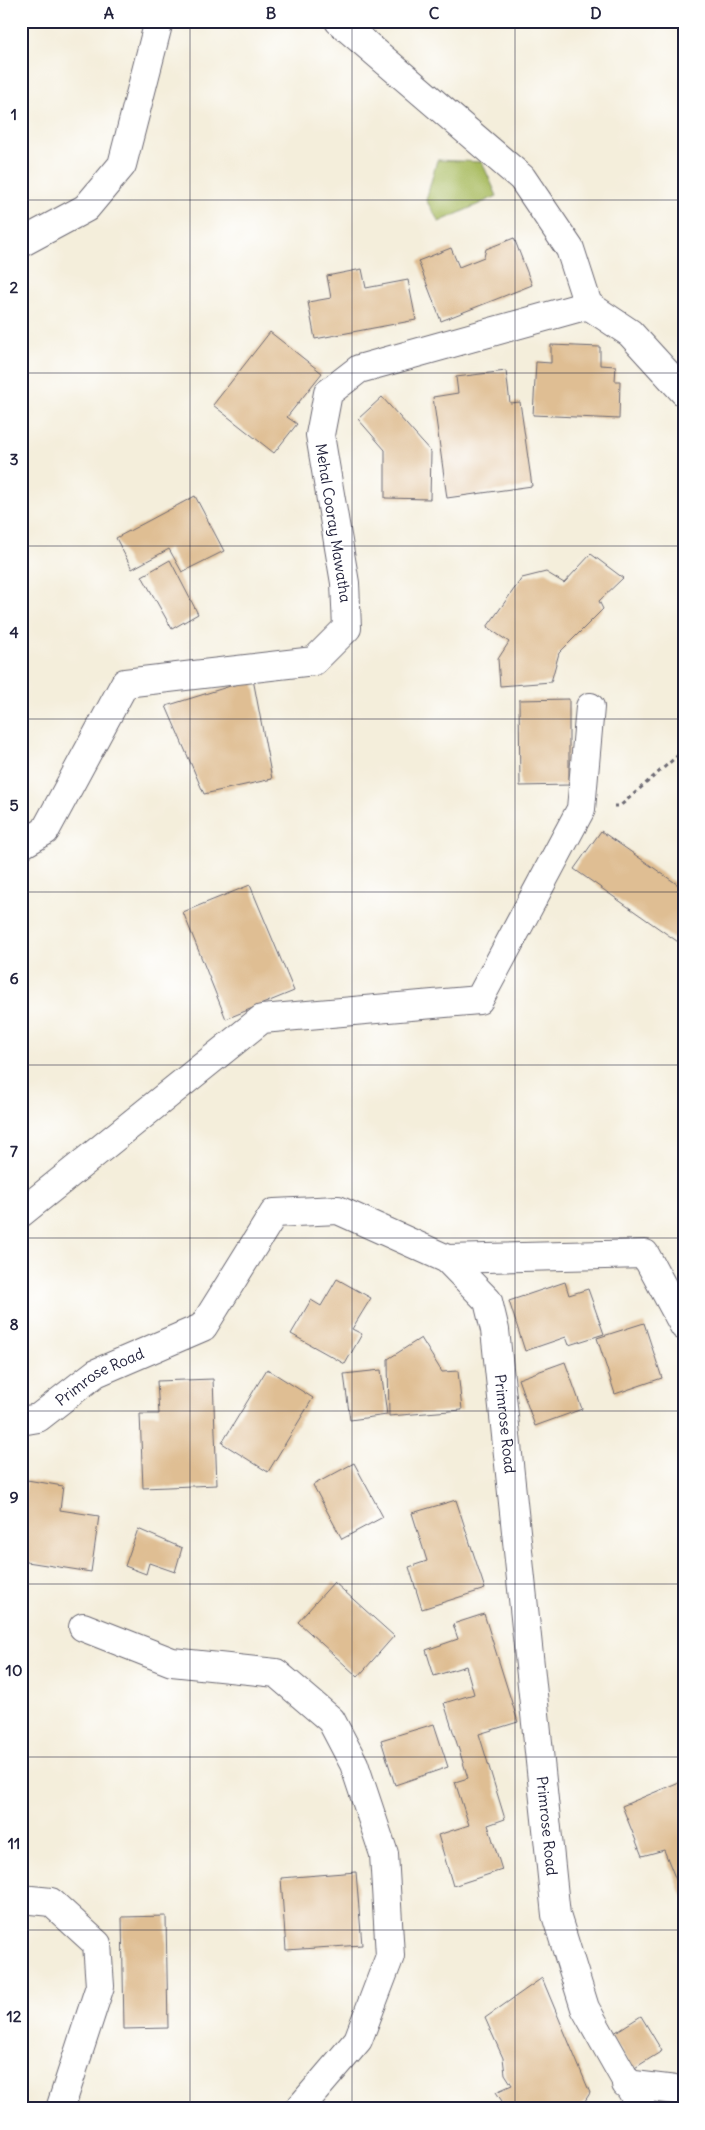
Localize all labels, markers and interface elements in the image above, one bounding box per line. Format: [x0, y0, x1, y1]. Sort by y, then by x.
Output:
text: A [104, 3, 114, 23]
text: B [266, 3, 277, 23]
text: C [429, 3, 440, 23]
text: D [590, 3, 602, 23]
text: 1 [11, 104, 17, 124]
text: 2 [10, 277, 19, 297]
street label: Mehal Cooray Mawatha [312, 442, 356, 604]
text: 3 [9, 449, 19, 469]
text: 4 [9, 622, 19, 642]
text: 5 [9, 795, 19, 815]
text: 6 [9, 968, 19, 988]
text: 7 [10, 1141, 18, 1161]
text: 8 [9, 1314, 19, 1334]
street label: Primrose Road [51, 1344, 147, 1410]
street label: Primrose Road [491, 1373, 520, 1475]
text: 9 [9, 1487, 19, 1507]
text: 10 [6, 1660, 22, 1680]
street label: Primrose Road [533, 1775, 562, 1877]
text: 11 [8, 1833, 20, 1853]
text: 12 [6, 2006, 22, 2026]

